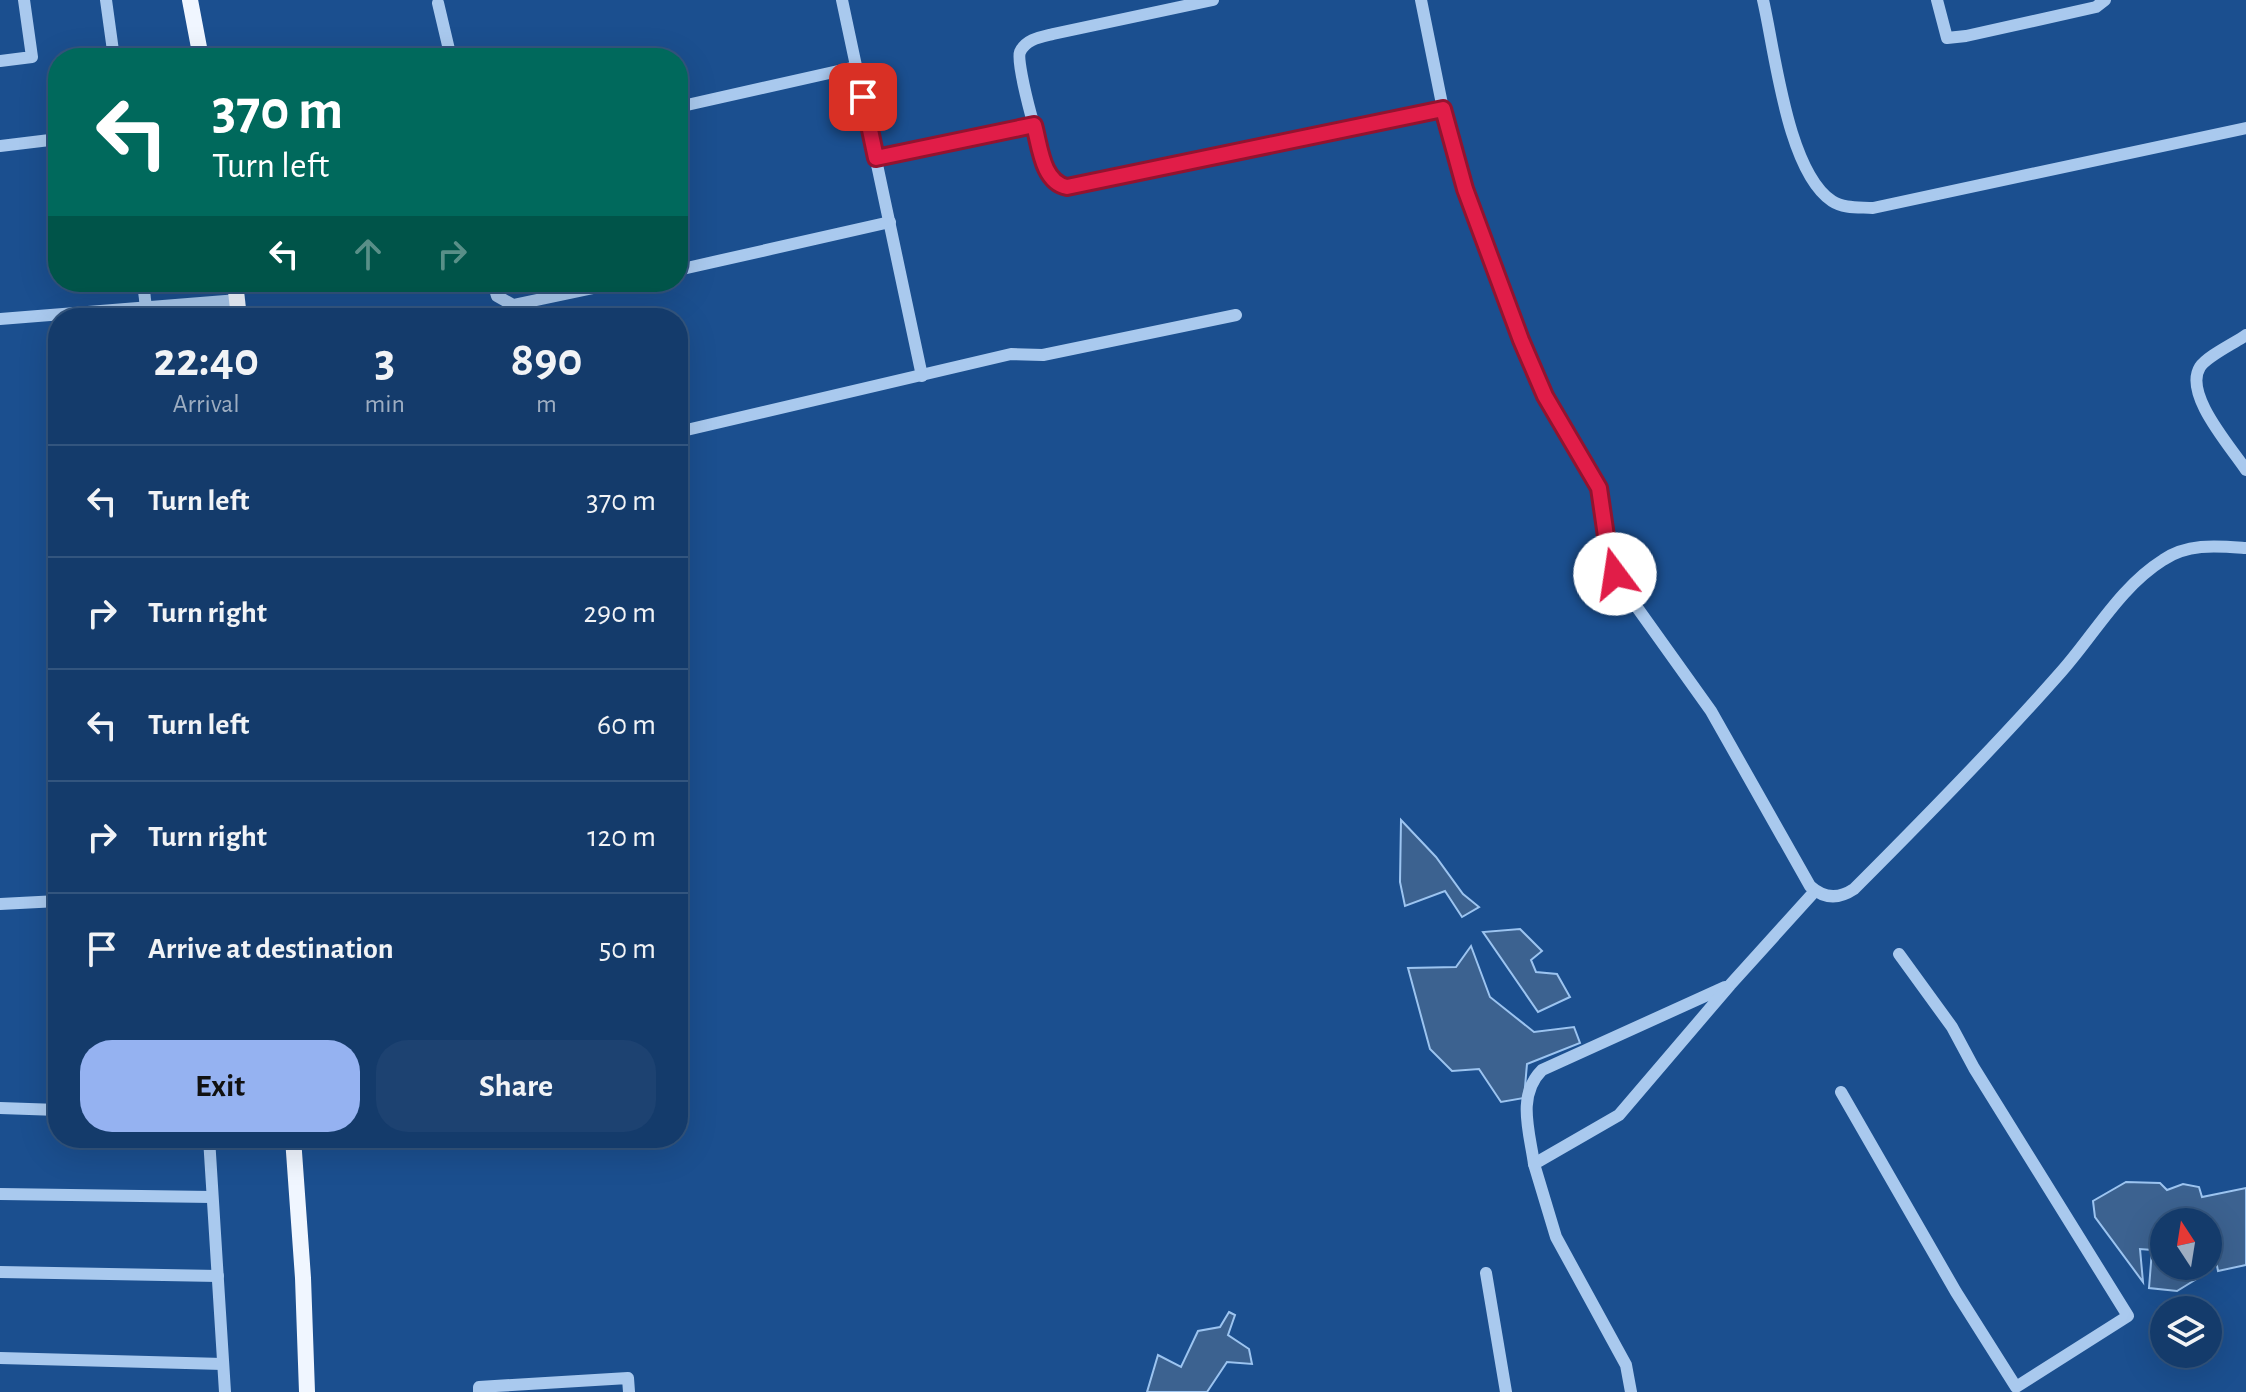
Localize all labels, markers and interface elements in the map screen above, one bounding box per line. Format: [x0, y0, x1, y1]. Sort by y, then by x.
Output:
pin [829, 63, 897, 131]
icon: arrive [841, 75, 885, 119]
icon: left [80, 80, 184, 184]
text: 370 m [212, 83, 343, 139]
text: Turn left [212, 148, 329, 184]
icon: left [262, 232, 306, 276]
icon: ahead [346, 232, 390, 276]
icon: right [430, 232, 474, 276]
text: 22:40 [154, 337, 259, 385]
text: 3 [374, 337, 395, 385]
text: 890 [511, 337, 582, 385]
text: Arrival [173, 391, 240, 417]
text: min [365, 391, 405, 417]
text: m [536, 391, 557, 417]
icon: left [80, 479, 124, 523]
text: Turn left [148, 486, 249, 516]
text: 370 m [586, 486, 656, 516]
position arrow [1573, 532, 1657, 616]
icon: right [80, 591, 124, 635]
text: Turn right [148, 598, 267, 628]
text: 290 m [583, 598, 656, 628]
icon: left [80, 703, 124, 747]
text: Turn left [148, 710, 249, 740]
text: 60 m [597, 710, 656, 740]
icon: right [80, 815, 124, 859]
text: Turn right [148, 822, 267, 852]
text: 120 m [587, 822, 656, 852]
icon: arrive [80, 927, 124, 971]
text: Arrive at destination [148, 934, 394, 964]
text: 50 m [599, 934, 656, 964]
button: Exit [80, 1040, 360, 1132]
button: Share [376, 1040, 656, 1132]
north arrow [2150, 1208, 2222, 1280]
map controls [2150, 1208, 2222, 1368]
button: layers [2150, 1296, 2222, 1368]

